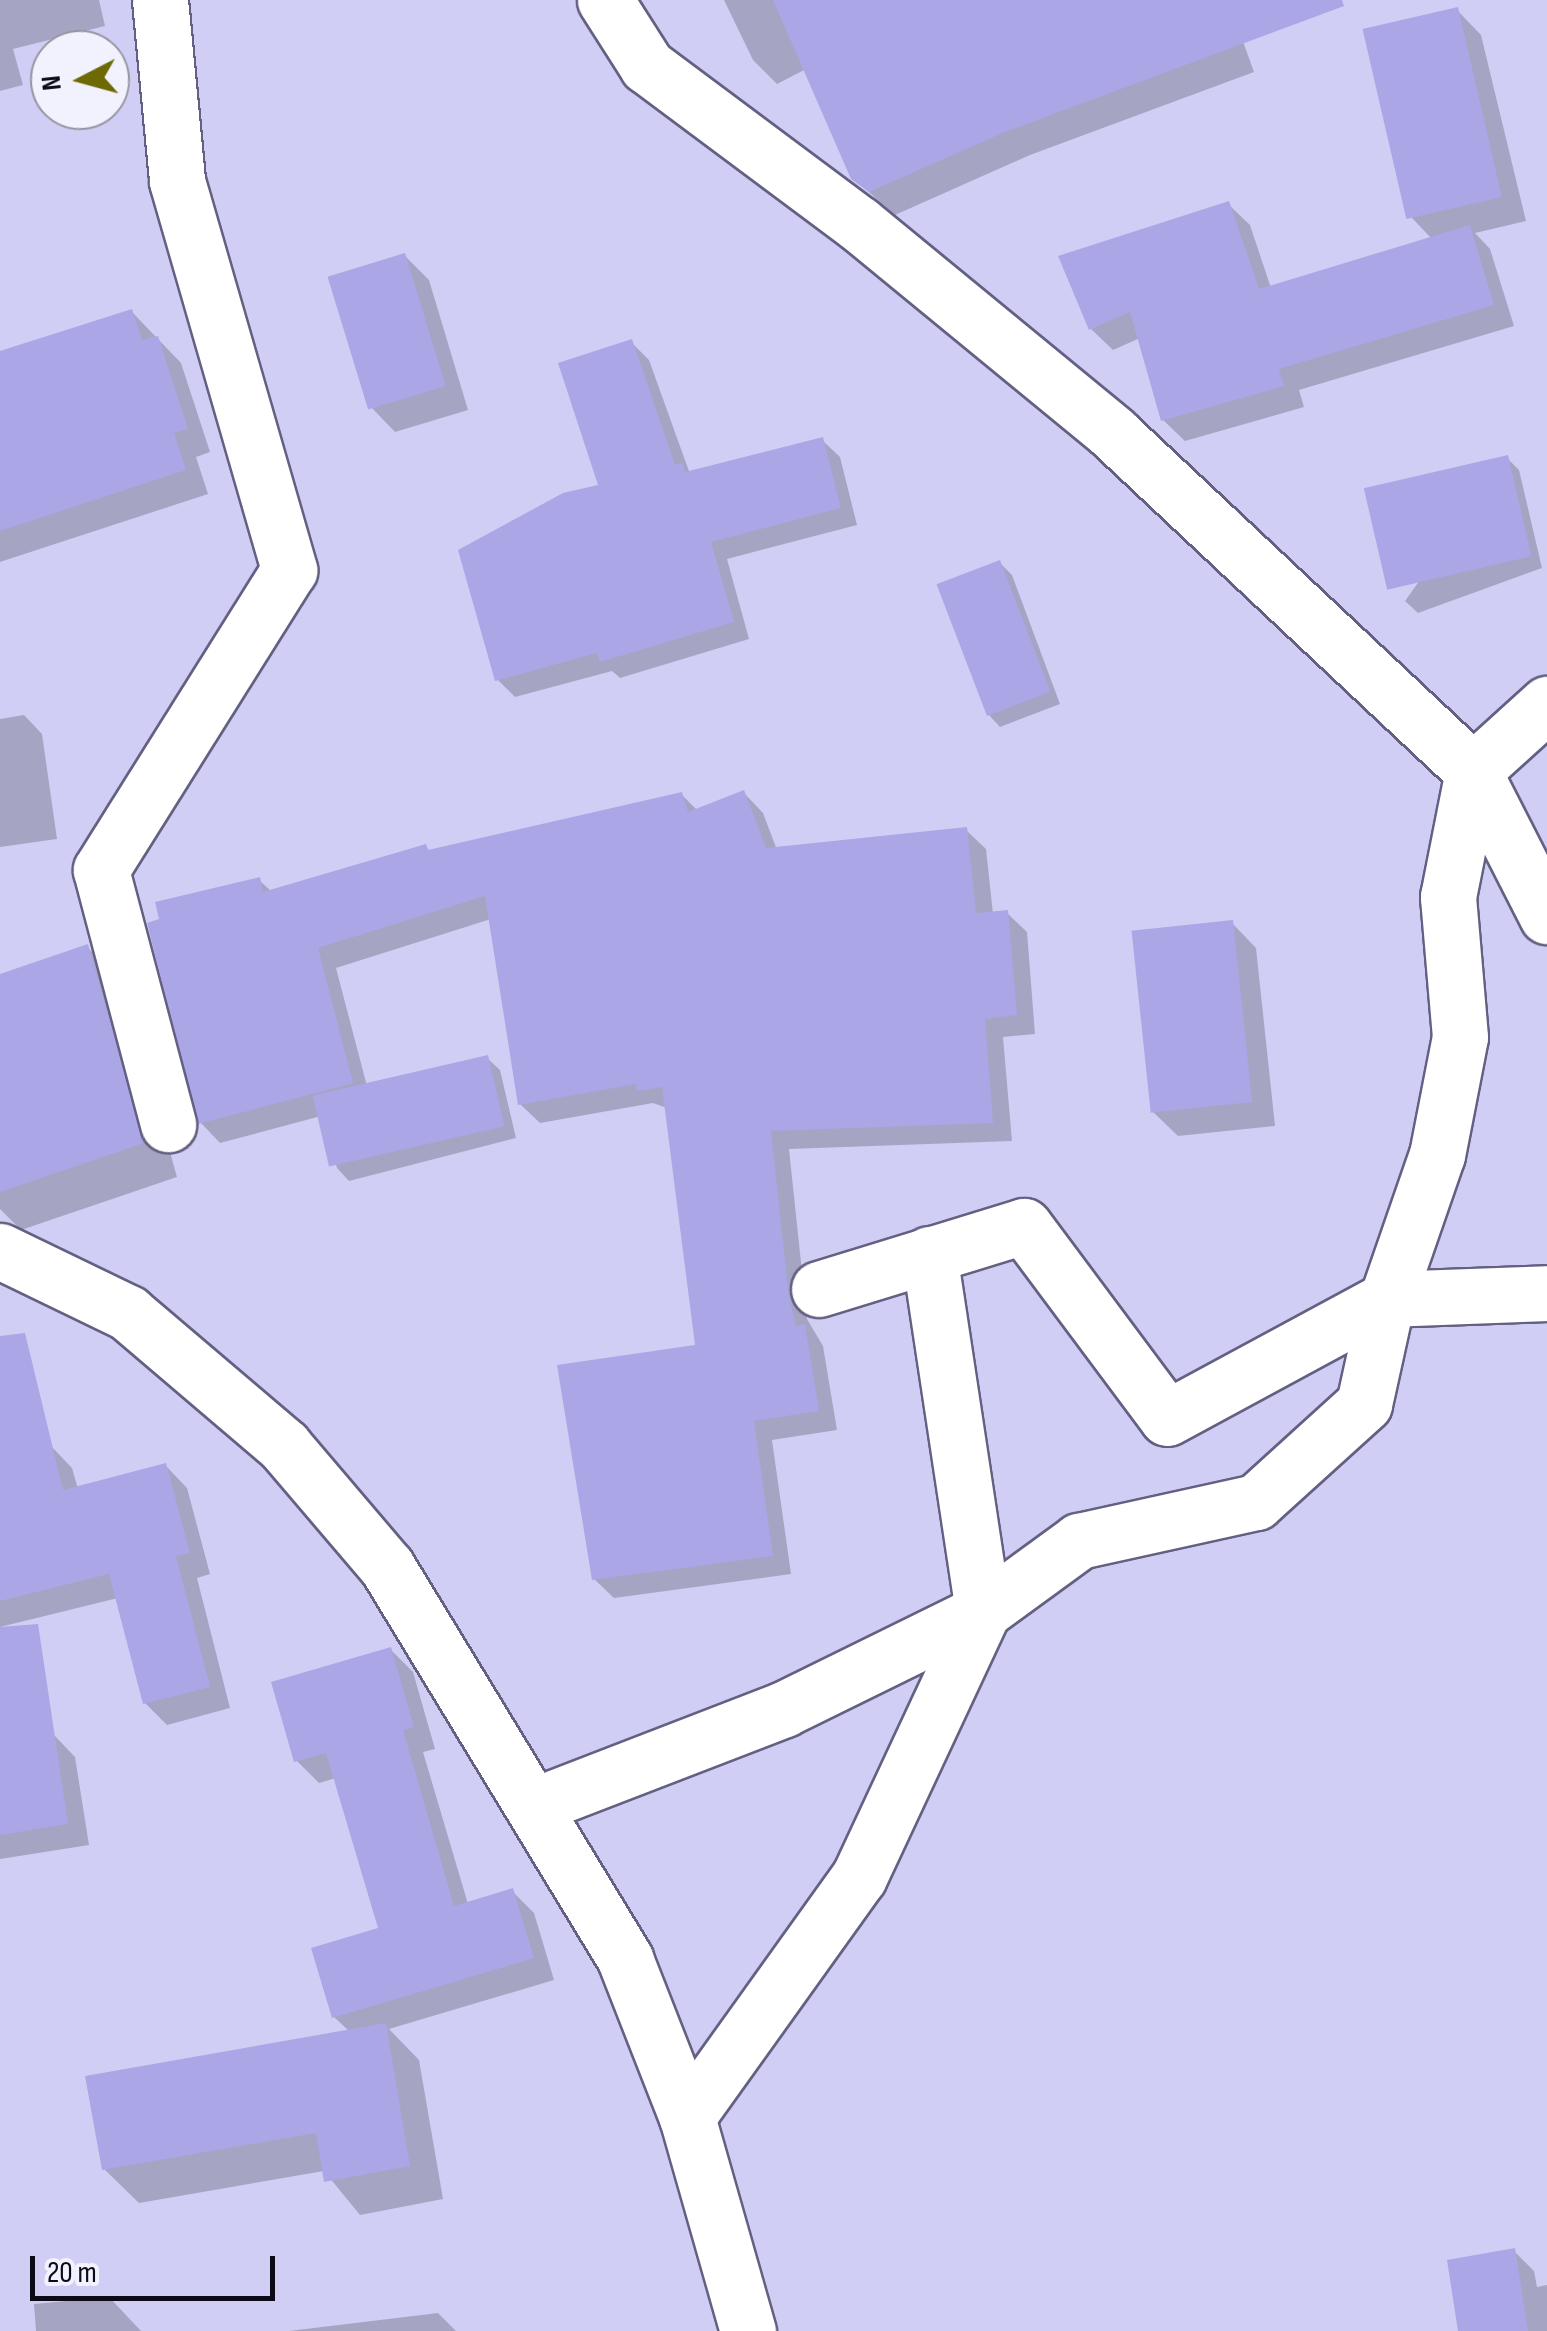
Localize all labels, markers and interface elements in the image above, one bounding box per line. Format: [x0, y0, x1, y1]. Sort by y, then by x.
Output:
north arrow [30, 30, 130, 130]
text: N [34, 74, 69, 92]
scale bar [35, 2236, 280, 2298]
text: 20 m [47, 2255, 97, 2291]

